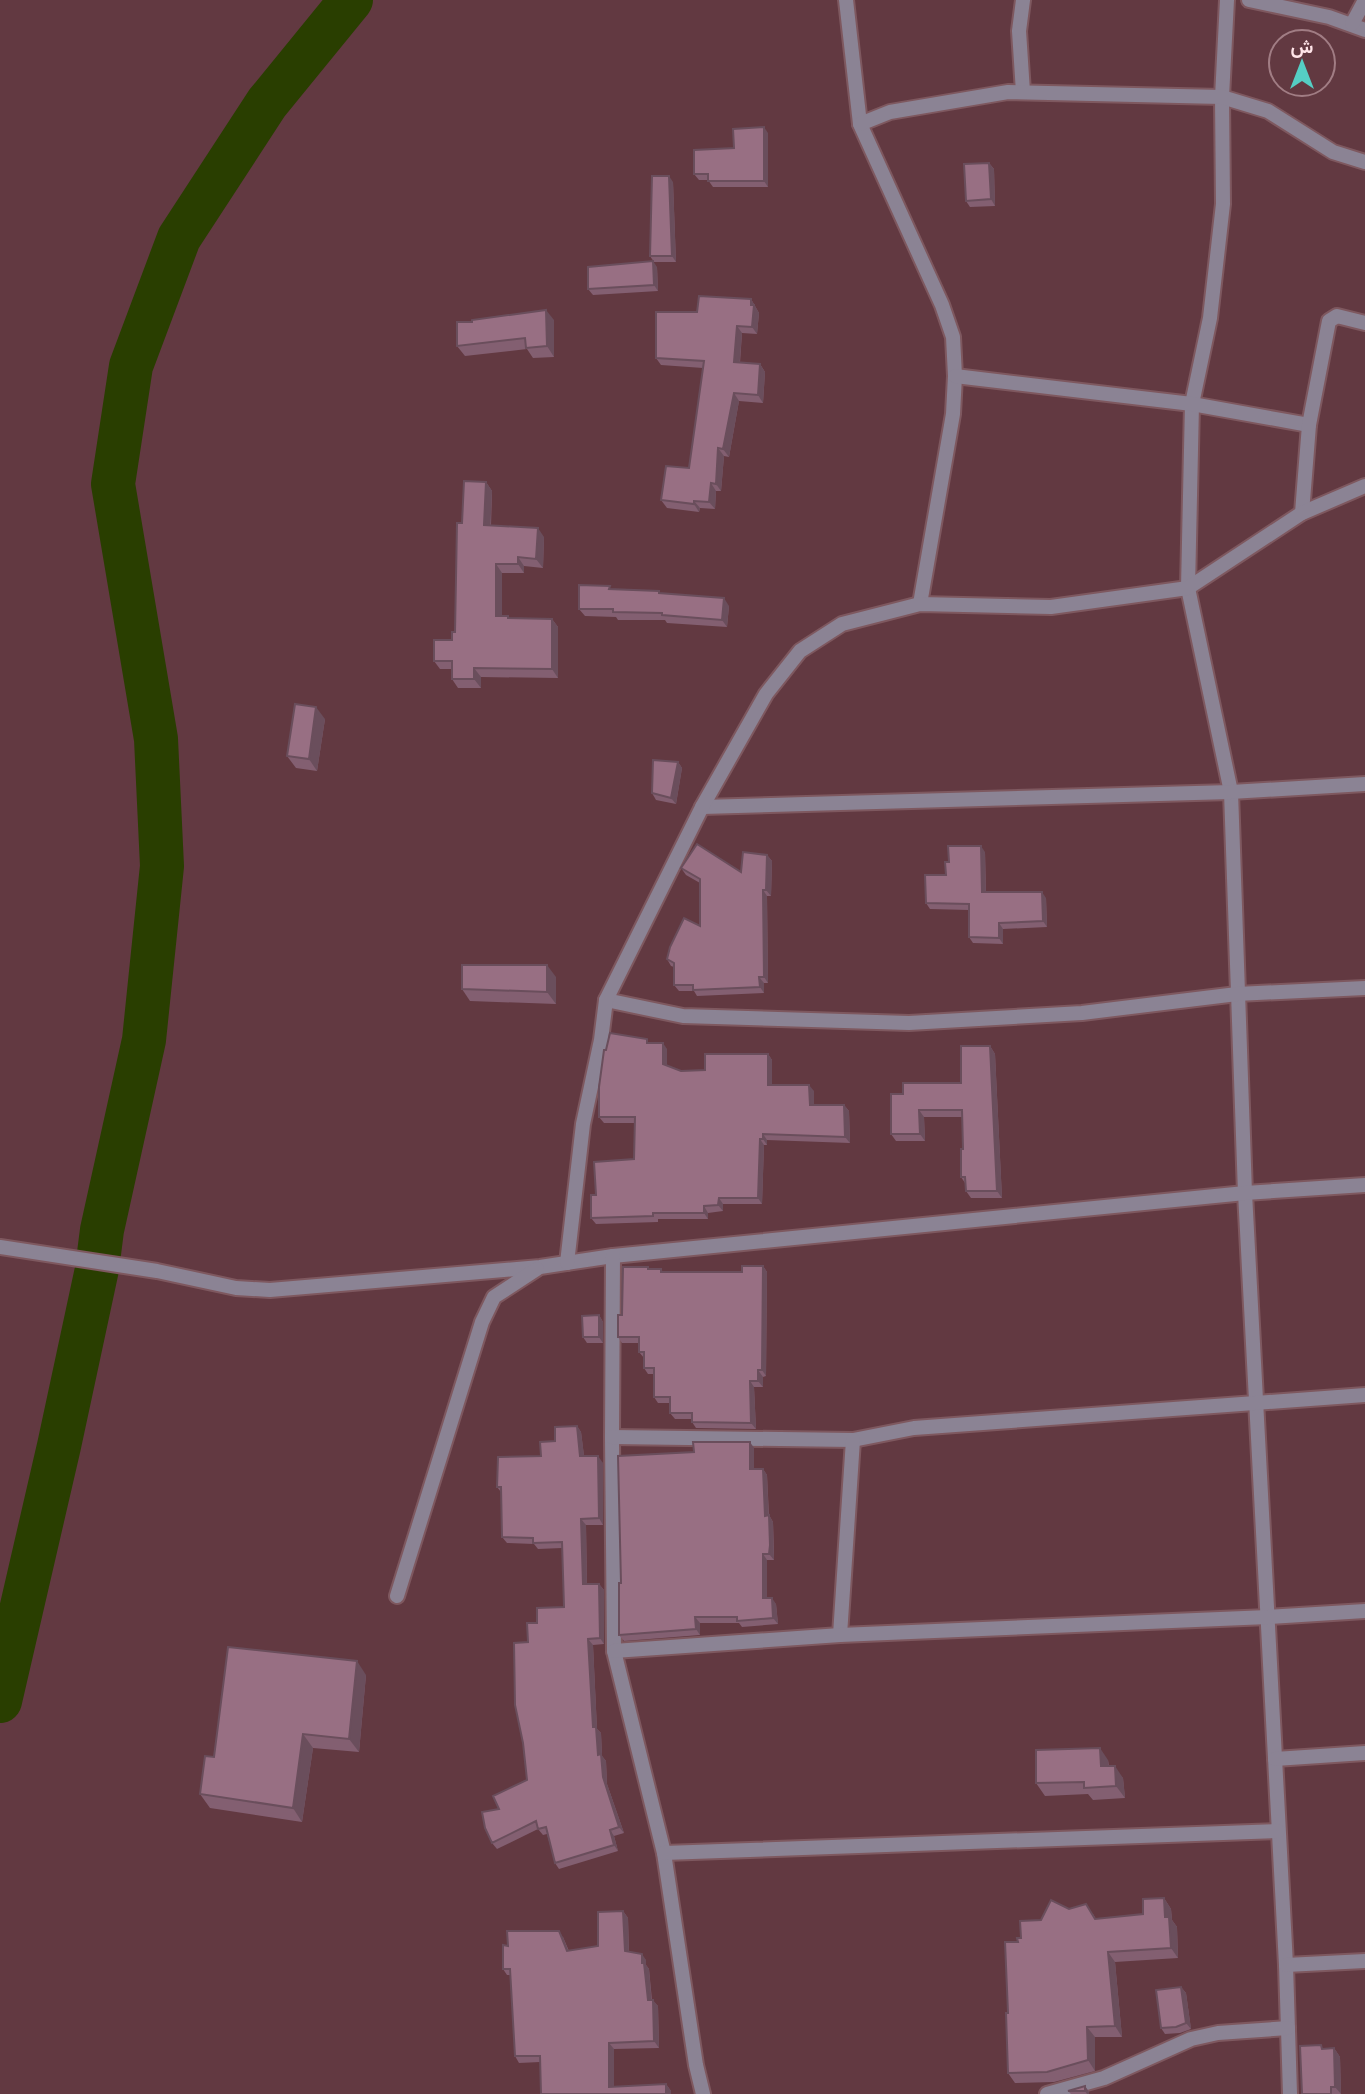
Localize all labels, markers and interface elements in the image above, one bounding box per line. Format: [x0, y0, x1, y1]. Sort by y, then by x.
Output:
north arrow [1267, 28, 1337, 98]
text: ش [1291, 35, 1314, 58]

